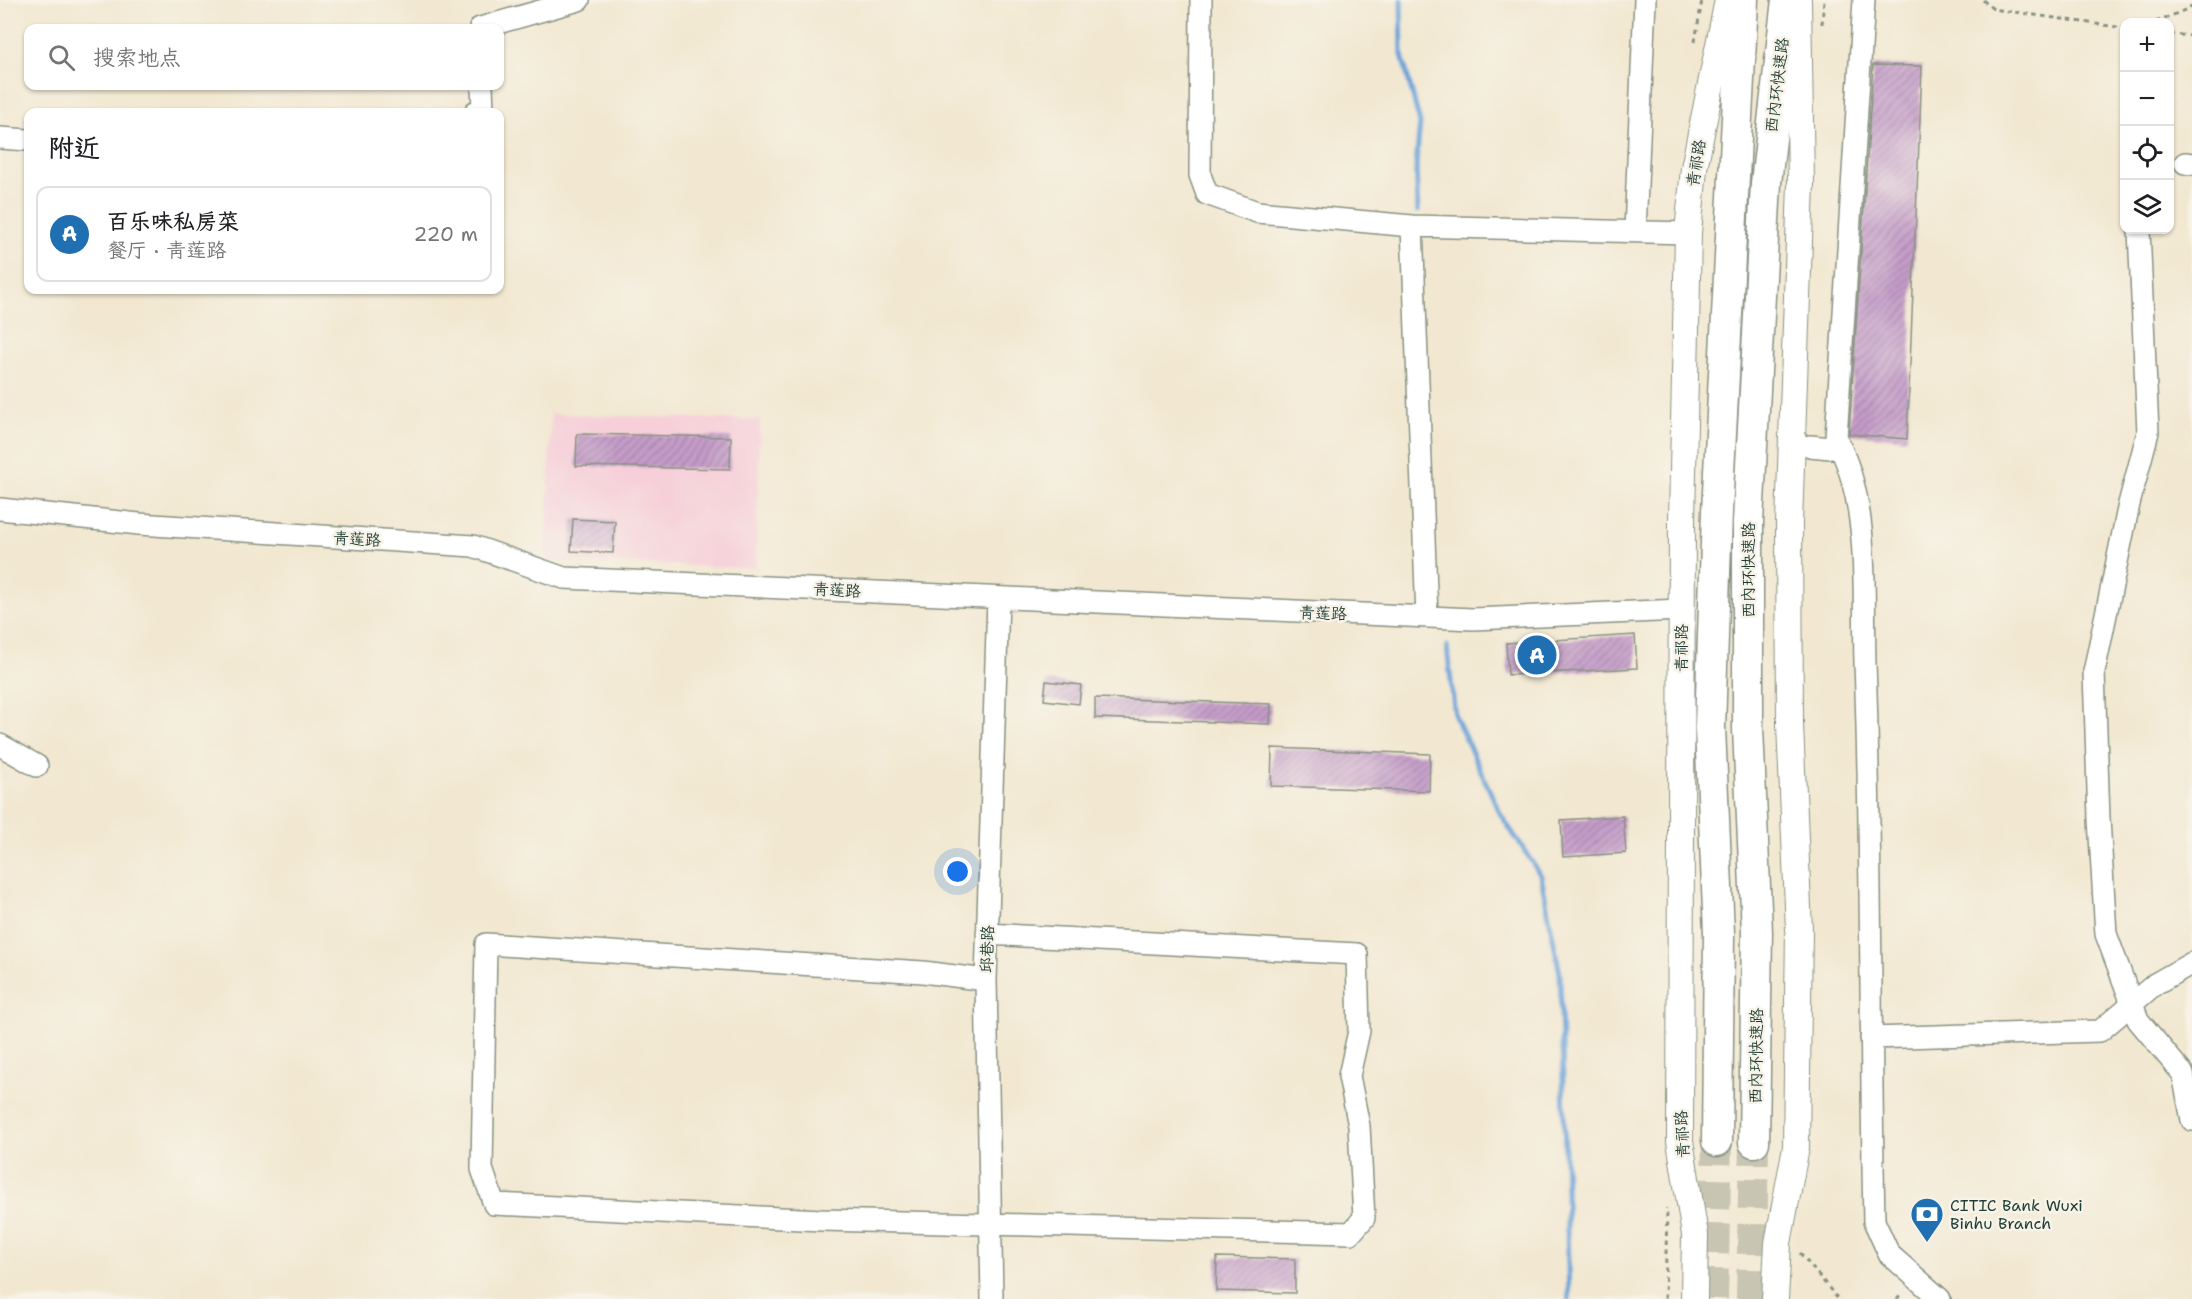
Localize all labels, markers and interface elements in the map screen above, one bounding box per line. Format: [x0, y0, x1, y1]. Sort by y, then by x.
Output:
map controls [2120, 18, 2174, 234]
button: + [2120, 18, 2174, 72]
search box [24, 24, 504, 90]
street label: 西内环快速路 [1761, 36, 1793, 134]
icon: search [45, 41, 78, 74]
text: 搜索地点 [93, 43, 181, 72]
button: − [2120, 72, 2174, 126]
button: locate [2120, 126, 2174, 180]
text: 附近 [48, 130, 100, 165]
street label: 青祁路 [1682, 138, 1710, 188]
button: layers [2120, 180, 2174, 234]
text: 百乐味私房菜 [107, 207, 239, 236]
text: A [62, 221, 77, 247]
text: 220 m [414, 221, 478, 247]
text: 餐厅 · 青莲路 [107, 237, 226, 263]
street label: 西内环快速路 [1738, 522, 1759, 618]
street label: 青莲路 [332, 527, 382, 551]
street label: 青莲路 [812, 578, 862, 602]
street label: 青莲路 [1299, 602, 1347, 624]
street label: 青祁路 [1671, 624, 1692, 672]
pin: A [1518, 632, 1556, 678]
your location [943, 857, 972, 886]
street label: 邱巷路 [976, 925, 998, 973]
street label: 西内环快速路 [1745, 1008, 1767, 1104]
street label: 青祁路 [1670, 1109, 1694, 1159]
place label: CITIC Bank Wuxi Binhu Branch [1950, 1195, 2083, 1234]
bank icon: CITIC Bank Wuxi Binhu Branch [1909, 1196, 1945, 1243]

